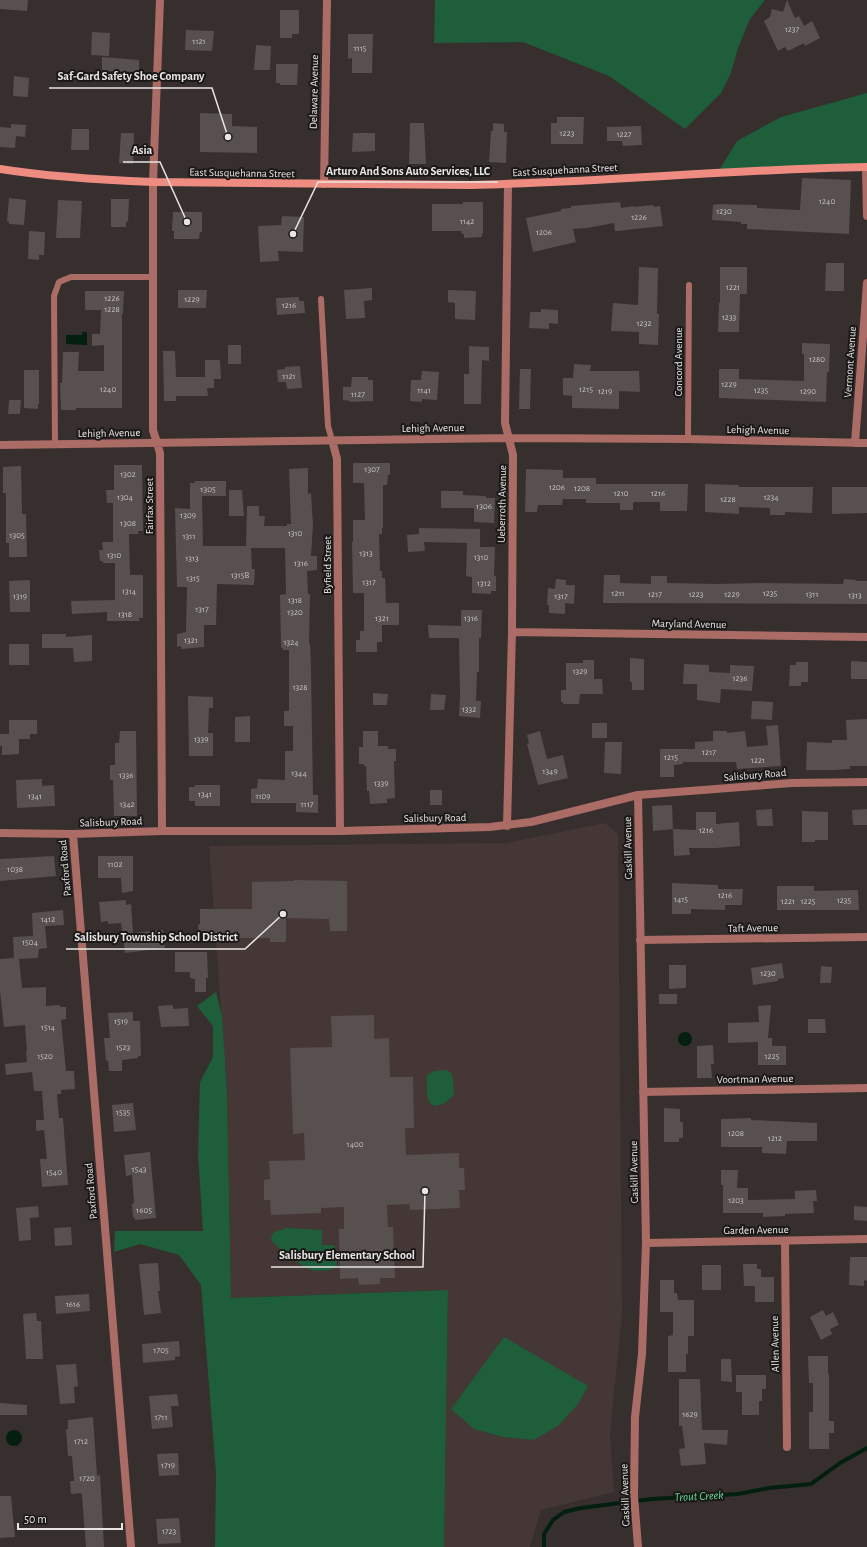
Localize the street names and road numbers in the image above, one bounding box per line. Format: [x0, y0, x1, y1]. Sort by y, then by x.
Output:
street label: Delaware Avenue [308, 55, 320, 129]
street label: East Susquehanna Street [512, 162, 618, 178]
street label: East Susquehanna Street [189, 167, 295, 179]
street label: Vermont Avenue [842, 326, 858, 398]
street label: Concord Avenue [673, 327, 684, 397]
street label: Lehigh Avenue [401, 422, 465, 434]
street label: Lehigh Avenue [726, 424, 790, 436]
street label: Lehigh Avenue [77, 427, 141, 439]
street label: Ueberroth Avenue [496, 465, 508, 543]
street label: Fairfax Street [144, 477, 155, 534]
street label: Byfield Street [322, 536, 333, 594]
street label: Maryland Avenue [651, 618, 727, 630]
street label: Salisbury Road [723, 767, 787, 783]
street label: Salisbury Road [404, 812, 467, 824]
street label: Salisbury Road [79, 815, 143, 829]
street label: Gaskill Avenue [622, 817, 634, 879]
street label: Paxford Road [57, 839, 73, 897]
street label: Taft Avenue [728, 922, 778, 934]
street label: Voortman Avenue [717, 1073, 793, 1085]
street label: Gaskill Avenue [628, 1141, 640, 1203]
street label: Paxford Road [83, 1162, 99, 1220]
street label: Garden Avenue [723, 1224, 789, 1236]
street label: Allen Avenue [769, 1316, 781, 1372]
street label: Gaskill Avenue [618, 1464, 632, 1526]

